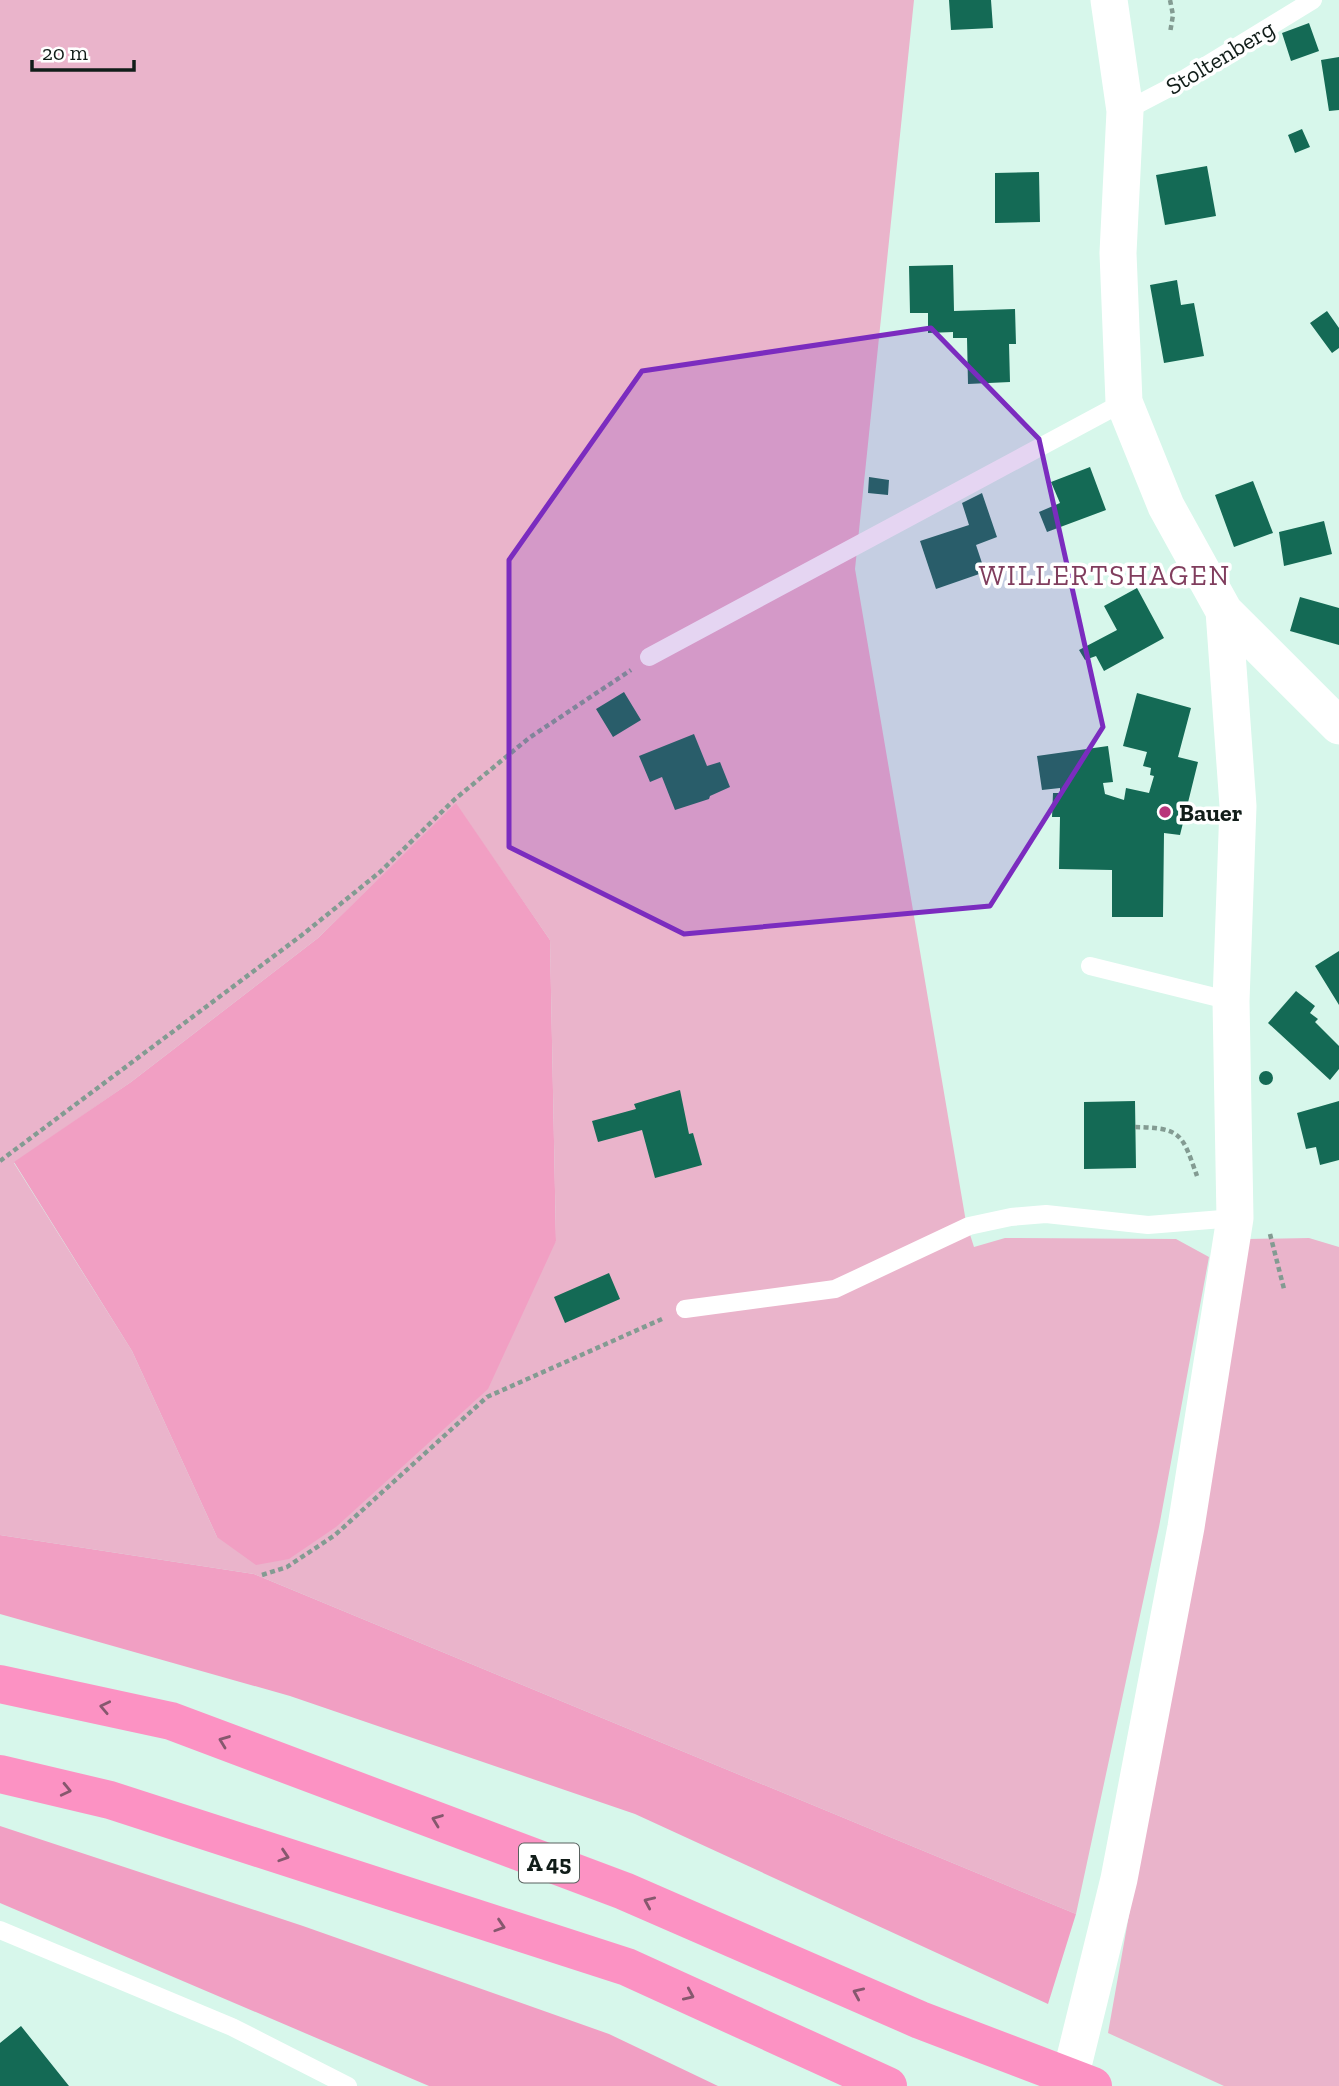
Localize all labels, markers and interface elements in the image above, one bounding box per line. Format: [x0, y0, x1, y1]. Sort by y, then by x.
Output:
street label: Stoltenberg [1160, 13, 1280, 101]
scale bar [32, 28, 133, 72]
text: 20 m [42, 40, 88, 65]
district label: WILLERTSHAGEN [979, 559, 1231, 592]
place label: Bauer [1179, 798, 1243, 827]
marker: Bauer [1157, 804, 1173, 820]
one-way arrow [99, 1700, 111, 1715]
one-way arrow [218, 1735, 230, 1749]
one-way arrow [60, 1781, 72, 1796]
one-way arrow [431, 1815, 443, 1829]
road number: A 45 [519, 1844, 579, 1882]
one-way arrow [277, 1848, 290, 1862]
one-way arrow [644, 1896, 656, 1910]
one-way arrow [494, 1918, 506, 1932]
one-way arrow [682, 1987, 694, 2001]
one-way arrow [853, 1987, 865, 2001]

